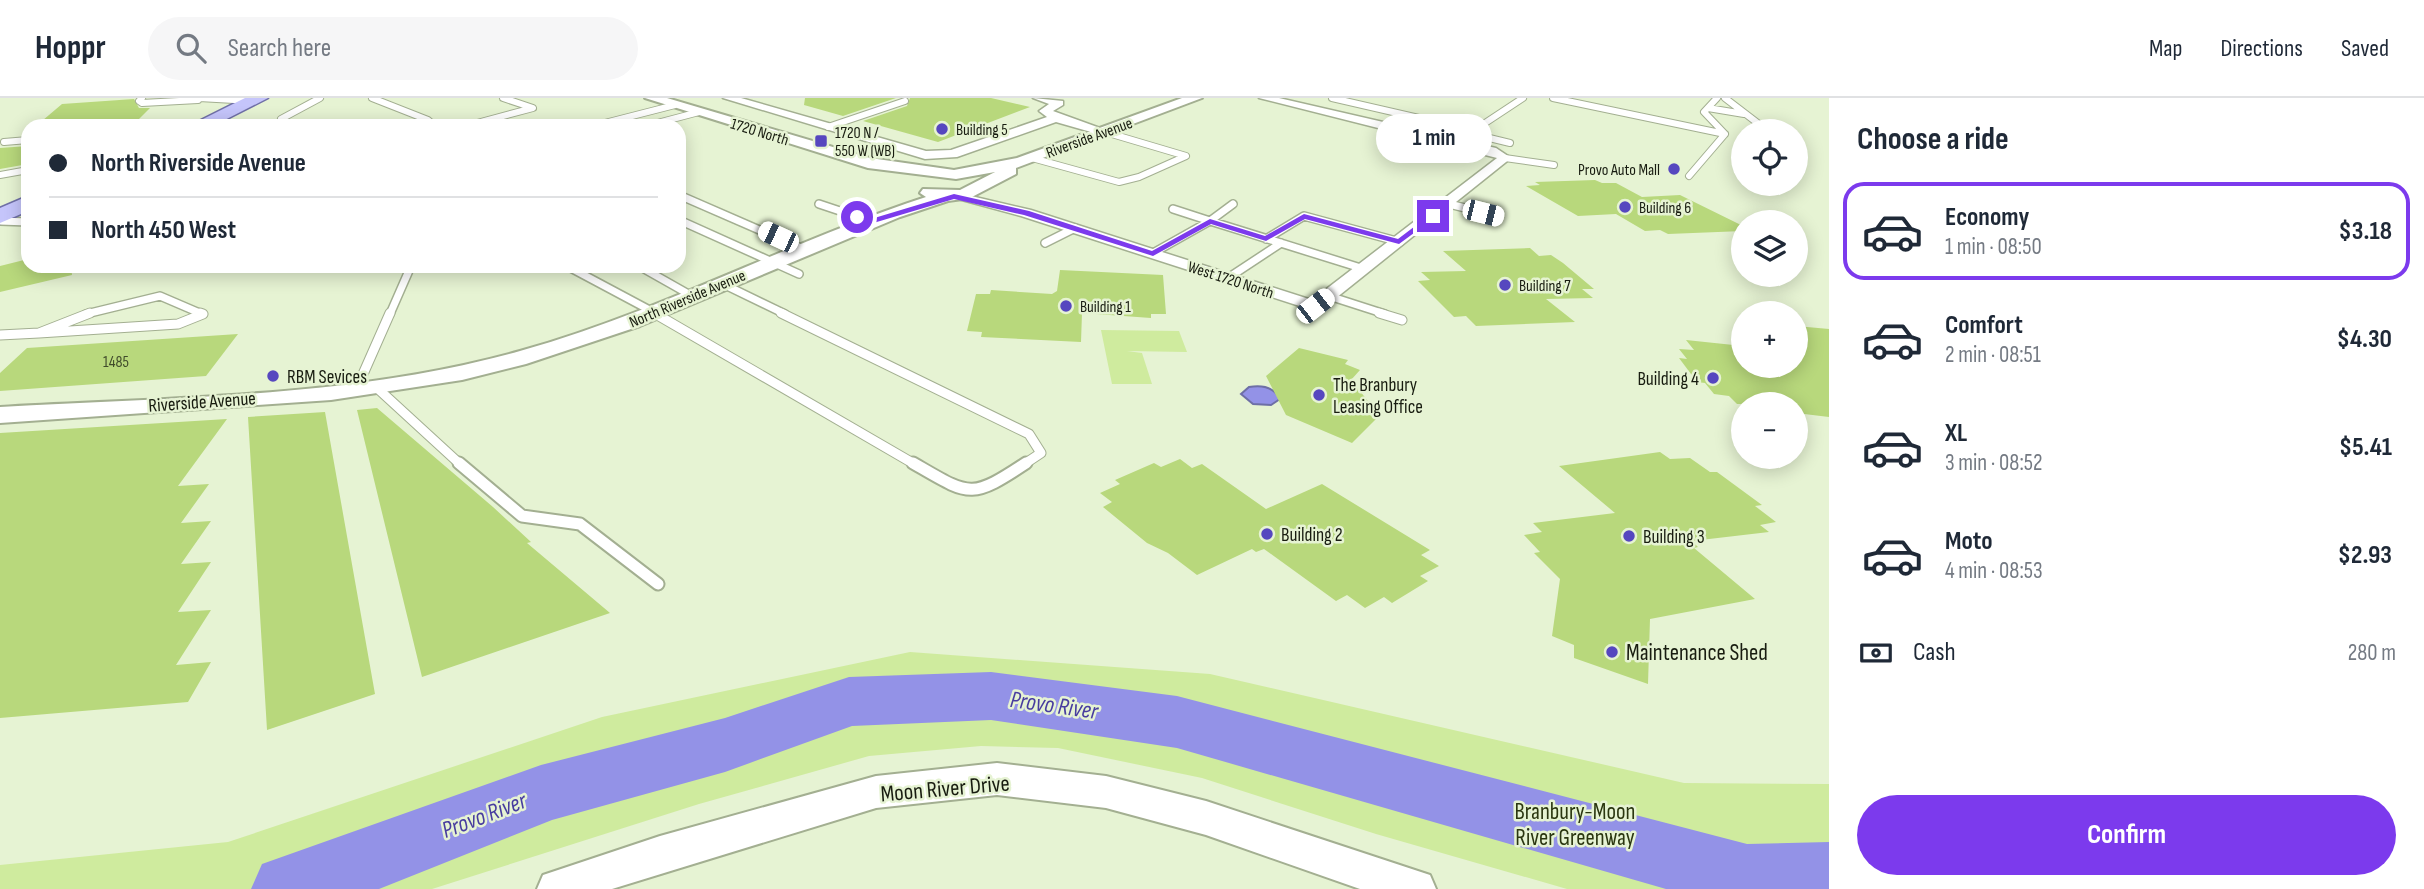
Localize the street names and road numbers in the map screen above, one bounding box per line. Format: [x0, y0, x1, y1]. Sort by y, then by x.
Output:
street label: Riverside Avenue [1044, 114, 1135, 163]
street label: 1720 North [728, 115, 791, 150]
street label: West 1720 North [1185, 258, 1276, 303]
street label: North Riverside Avenue [627, 266, 749, 332]
street label: Riverside Avenue [148, 387, 257, 418]
street label: Moon River Drive [879, 769, 1011, 809]

